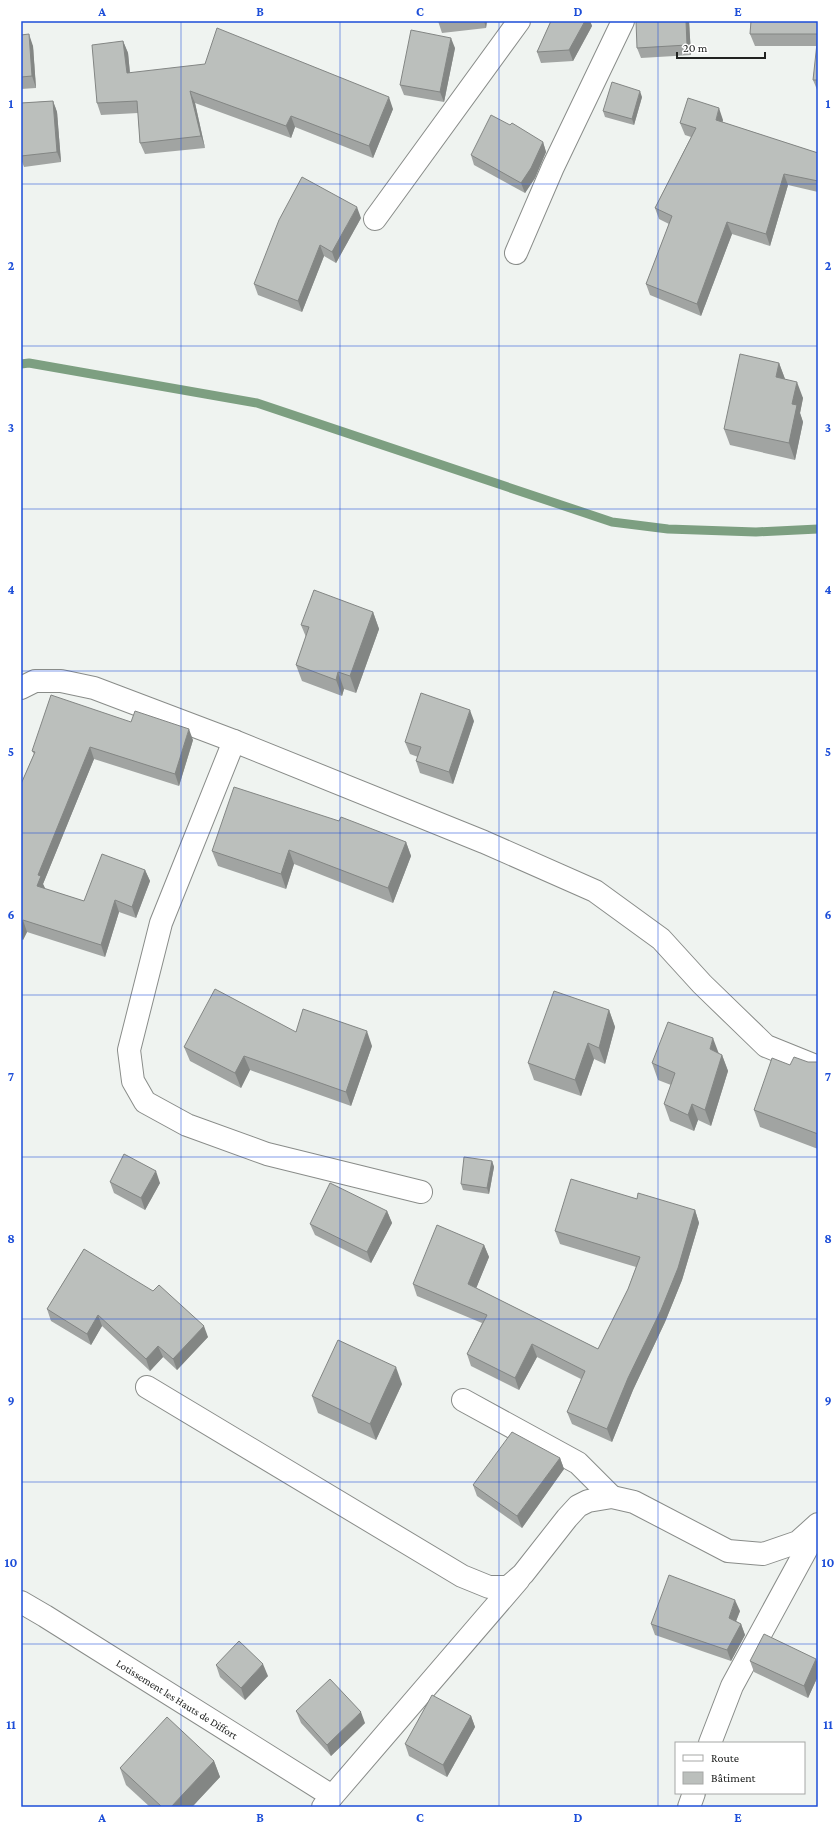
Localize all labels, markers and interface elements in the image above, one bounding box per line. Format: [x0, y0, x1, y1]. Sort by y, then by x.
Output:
text: A [97, 4, 106, 19]
text: B [256, 4, 264, 19]
text: C [416, 4, 424, 19]
text: D [574, 4, 583, 19]
text: E [734, 4, 742, 19]
scale bar [677, 34, 765, 60]
text: 20 m [683, 41, 708, 55]
text: 1 [9, 96, 14, 111]
text: 1 [826, 96, 831, 111]
text: 2 [8, 258, 15, 273]
text: 2 [825, 258, 832, 273]
text: 3 [8, 420, 14, 435]
text: 3 [825, 420, 831, 435]
text: 4 [7, 582, 15, 597]
text: 4 [824, 582, 832, 597]
text: 5 [8, 744, 14, 759]
text: 5 [825, 744, 831, 759]
text: 6 [7, 907, 15, 922]
text: 6 [824, 907, 832, 922]
text: 7 [8, 1069, 14, 1084]
text: 7 [825, 1069, 831, 1084]
text: 8 [7, 1231, 15, 1246]
text: 8 [824, 1231, 832, 1246]
text: 9 [7, 1393, 15, 1408]
text: 9 [824, 1393, 832, 1408]
text: 10 [5, 1555, 17, 1570]
text: 10 [822, 1555, 834, 1570]
street label: Lotissement les Hauts de Diffort [114, 1657, 240, 1742]
text: 11 [6, 1717, 16, 1732]
text: 11 [823, 1717, 833, 1732]
legend [675, 1742, 805, 1794]
text: Route [711, 1751, 739, 1765]
text: Bâtiment [711, 1771, 757, 1785]
text: A [97, 1810, 106, 1825]
text: B [256, 1810, 264, 1825]
text: C [416, 1810, 424, 1825]
text: D [574, 1810, 583, 1825]
text: E [734, 1810, 742, 1825]

